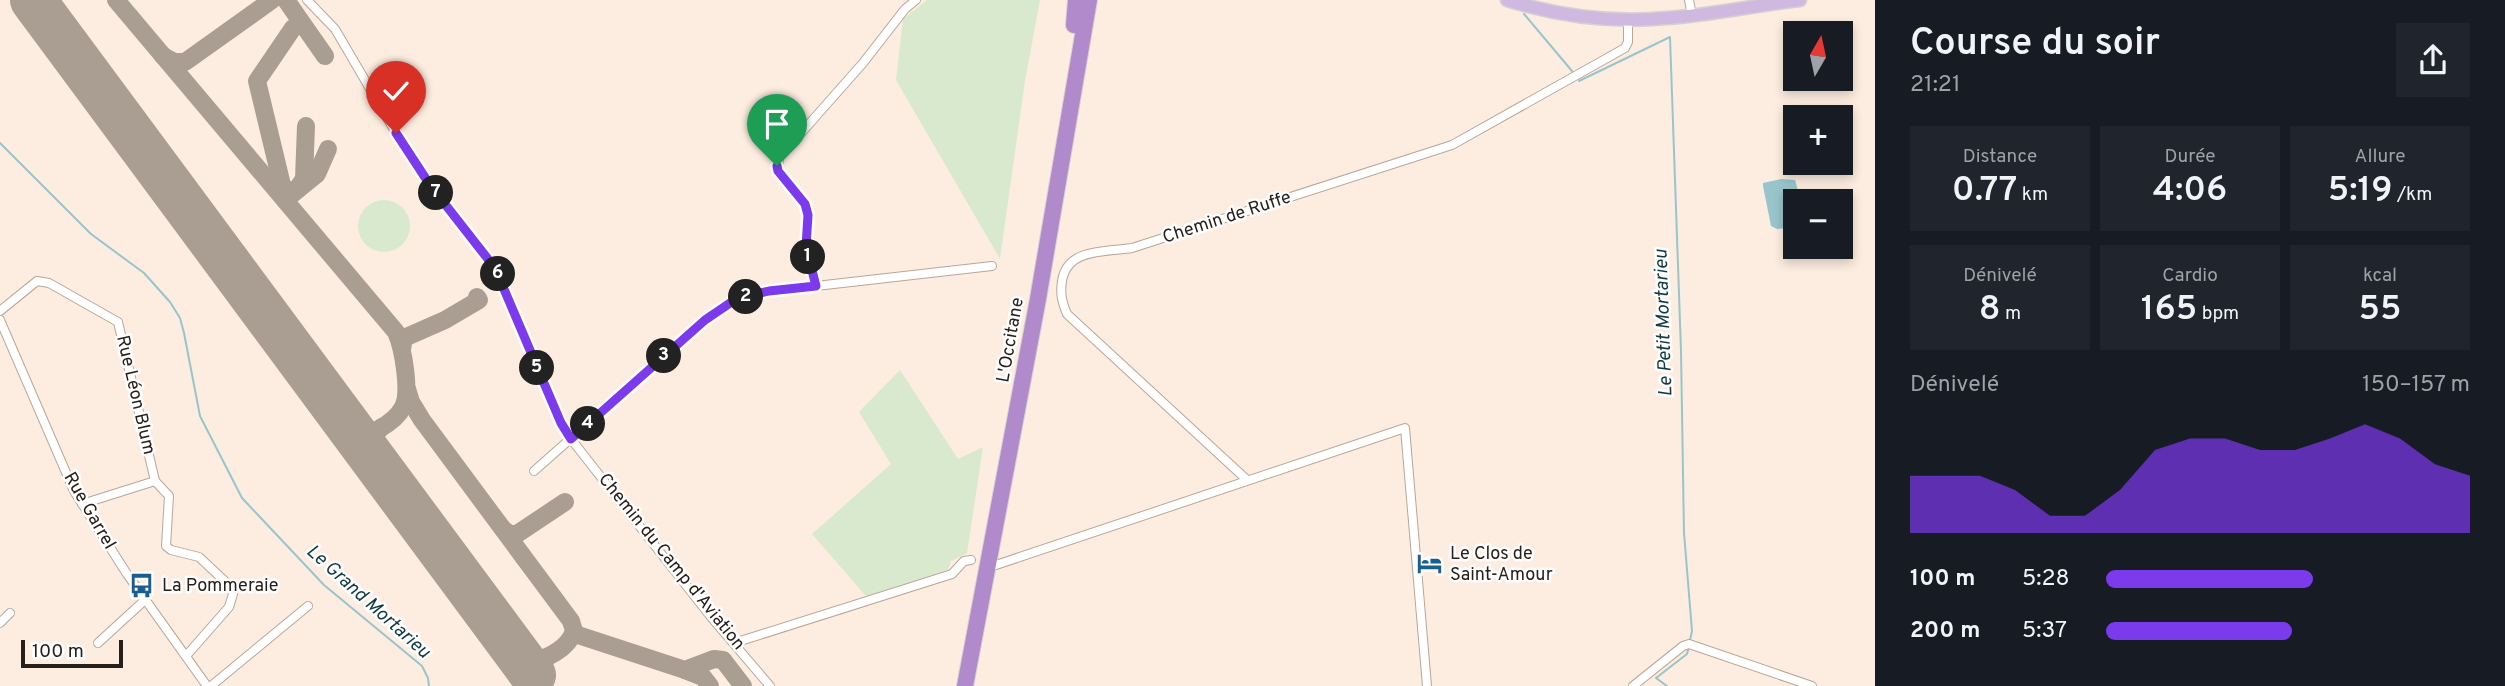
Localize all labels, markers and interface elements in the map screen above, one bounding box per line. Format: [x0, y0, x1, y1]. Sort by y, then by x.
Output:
text: Course du soir [1910, 20, 2160, 69]
north arrow [1783, 21, 1853, 91]
map controls [1783, 21, 1853, 259]
button: share [2396, 23, 2470, 97]
pin [366, 61, 426, 133]
text: 21:21 [1910, 71, 1961, 100]
icon: check [377, 72, 415, 110]
pin [747, 94, 807, 166]
icon: arrive [758, 105, 796, 143]
button: + [1783, 105, 1853, 175]
text: Distance [1963, 145, 2037, 169]
text: Durée [2164, 145, 2216, 169]
text: Allure [2355, 145, 2405, 169]
text: 0.77 [1952, 169, 2017, 213]
text: 4:06 [2153, 169, 2227, 213]
text: 5:19 [2328, 169, 2392, 213]
pin: 7 [418, 176, 453, 210]
text: 7 [430, 180, 441, 204]
text: km [2017, 183, 2048, 207]
text: /km [2392, 183, 2432, 207]
street label: Chemin de Ruffe [1160, 186, 1294, 250]
button: − [1783, 189, 1853, 259]
pin: 1 [790, 240, 826, 274]
text: 1 [804, 244, 811, 268]
water label: Le Petit Mortarieu [1649, 248, 1679, 397]
pin: 6 [480, 256, 516, 292]
text: 6 [492, 261, 503, 285]
text: Dénivelé [1963, 264, 2037, 288]
text: Cardio [2162, 264, 2218, 288]
text: kcal [2363, 264, 2397, 288]
pin: 2 [728, 280, 764, 314]
text: 2 [740, 284, 751, 308]
text: 8 [1979, 288, 2001, 332]
text: 165 [2141, 288, 2197, 332]
text: 55 [2359, 288, 2401, 332]
street label: L'Occitane [992, 296, 1030, 384]
text: m [2001, 302, 2021, 326]
text: bpm [2197, 302, 2239, 326]
street label: Rue Léon Blum [110, 333, 160, 457]
pin: 3 [646, 338, 682, 374]
text: 3 [658, 343, 669, 367]
pin: 5 [520, 350, 554, 386]
text: 5 [531, 355, 542, 379]
text: Dénivelé [1910, 371, 1999, 400]
text: 150–157 m [2362, 371, 2470, 400]
pin: 4 [570, 406, 606, 442]
text: 4 [581, 411, 594, 435]
street label: Rue Garrel [58, 468, 120, 554]
street label: Chemin du Camp d'Aviation [592, 469, 750, 655]
water label: Le Grand Mortarieu [301, 540, 436, 665]
place label: Le Clos de Saint-Amour [1450, 543, 1553, 587]
hotel icon: Le Clos de Saint-Amour [1416, 550, 1444, 578]
text: 100 m [1910, 565, 1975, 594]
text: 5:28 [2022, 565, 2070, 594]
bus stop icon: La Pommeraie [128, 572, 156, 600]
place label: La Pommeraie [162, 575, 278, 598]
text: 200 m [1910, 617, 1980, 646]
text: 5:37 [2022, 617, 2067, 646]
scale bar [21, 637, 122, 669]
text: 100 m [32, 640, 84, 664]

